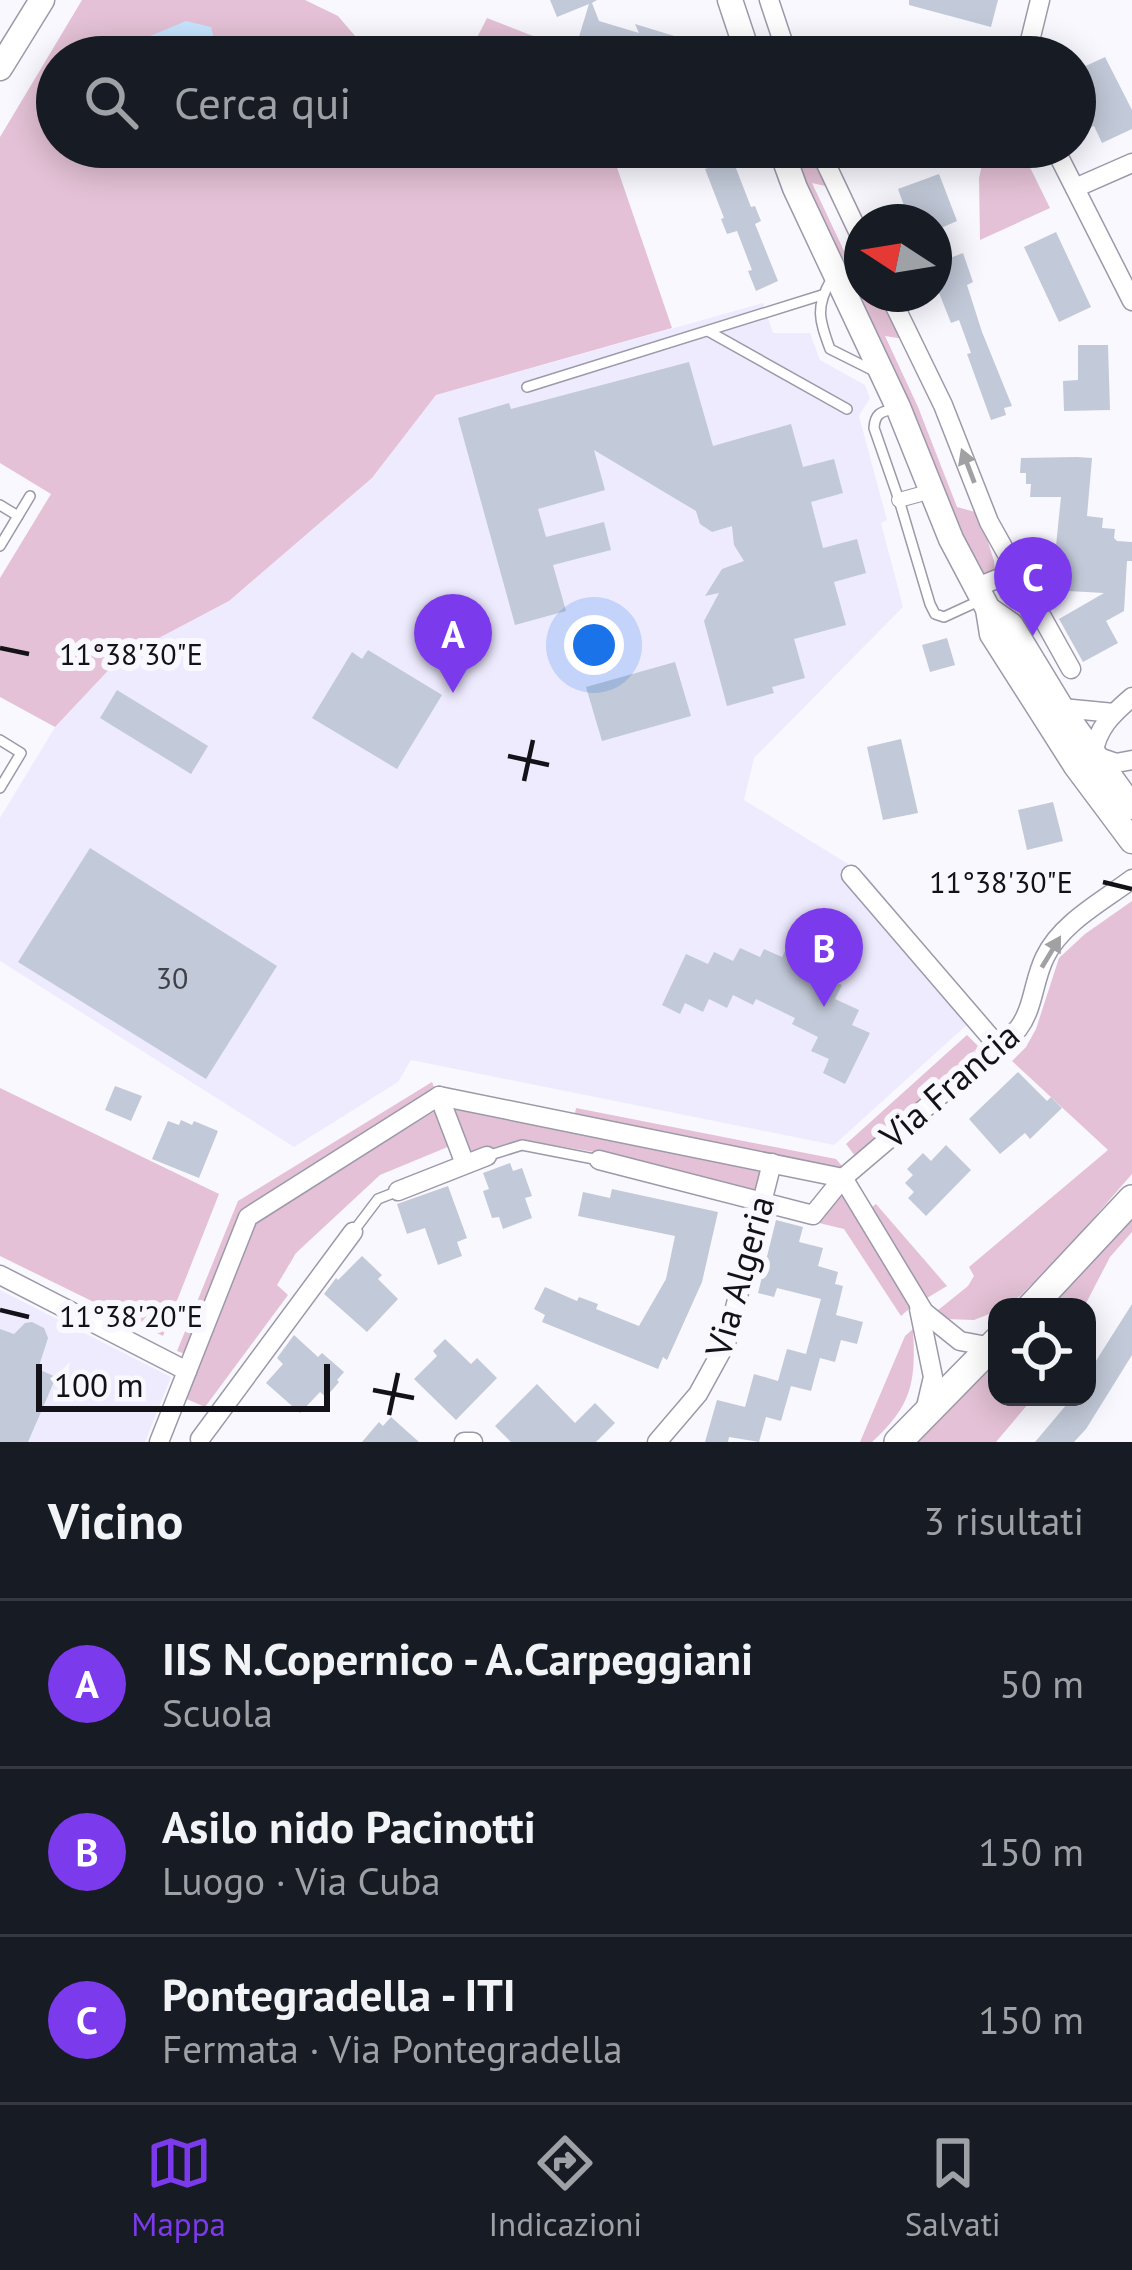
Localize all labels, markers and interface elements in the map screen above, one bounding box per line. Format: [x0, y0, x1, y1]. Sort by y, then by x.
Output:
search box [36, 36, 1096, 168]
icon: search [78, 69, 144, 135]
text: Cerca qui [174, 73, 351, 131]
north arrow [844, 204, 952, 312]
one-way arrow [958, 447, 977, 483]
pin: C [994, 537, 1072, 636]
pin: A [414, 594, 492, 693]
your location [564, 615, 624, 675]
text: 11°38'30"E [59, 634, 203, 673]
text: 11°38'30"E [929, 862, 1073, 901]
pin: B [785, 908, 863, 1007]
one-way arrow [1039, 936, 1061, 969]
house number: 30 [156, 958, 188, 997]
street label: Via Francia [869, 1012, 1028, 1159]
street label: Via Algeria [693, 1190, 784, 1363]
text: 11°38'20"E [59, 1296, 203, 1335]
map controls [988, 1298, 1096, 1406]
button: locate [988, 1298, 1096, 1406]
scale bar [36, 1358, 330, 1411]
text: 100 m [54, 1363, 144, 1406]
text: Vicino [48, 1487, 183, 1553]
text: 3 risultati [924, 1495, 1084, 1546]
text: IIS N.Copernico - A.Carpeggiani [162, 1629, 753, 1687]
text: A [75, 1658, 99, 1709]
text: 50 m [999, 1658, 1084, 1709]
text: Scuola [162, 1687, 273, 1738]
text: Asilo nido Pacinotti [162, 1797, 536, 1855]
text: B [75, 1826, 99, 1877]
text: 150 m [978, 1826, 1084, 1877]
text: Luogo · Via Cuba [162, 1855, 441, 1906]
text: Pontegradella - ITI [162, 1965, 516, 2023]
text: C [76, 1994, 98, 2045]
text: 150 m [978, 1994, 1084, 2045]
text: Fermata · Via Pontegradella [162, 2023, 623, 2074]
tab: Mappa [131, 2130, 226, 2245]
tab: Indicazioni [489, 2130, 642, 2245]
tab: Salvati [905, 2130, 1001, 2245]

